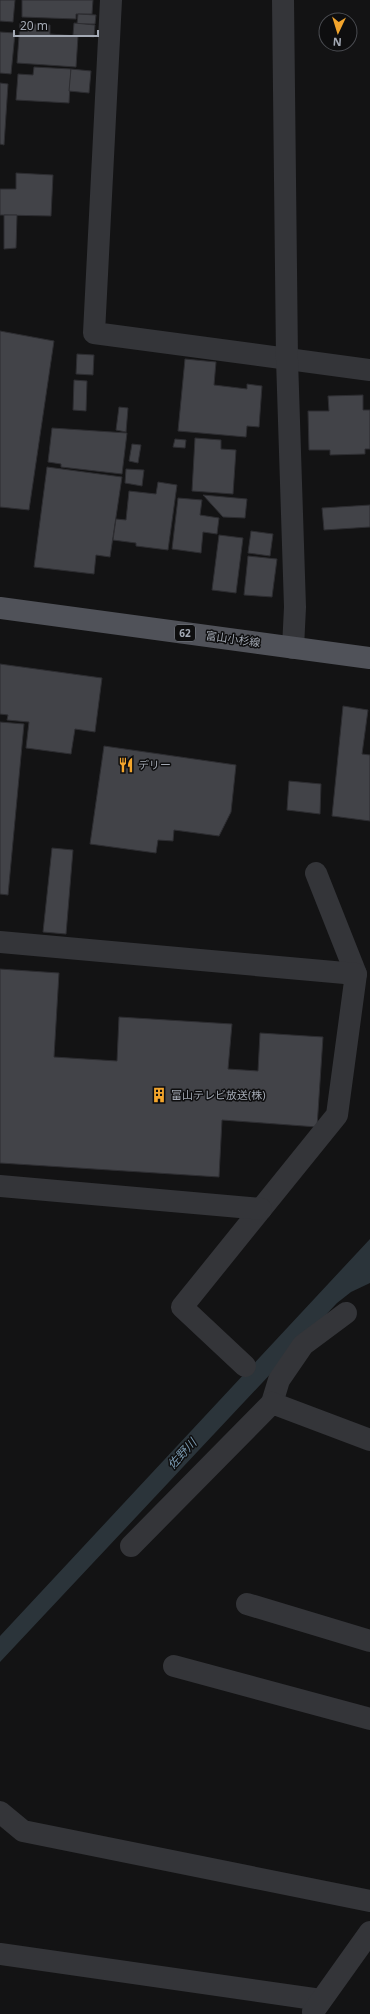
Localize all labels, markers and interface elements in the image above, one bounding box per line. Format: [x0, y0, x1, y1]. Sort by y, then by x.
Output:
scale bar [14, 12, 98, 38]
north arrow [318, 12, 358, 52]
text: 20 m [20, 17, 48, 34]
text: N [332, 35, 342, 50]
road number: 62 [175, 625, 195, 641]
street label: 富山小杉線 [205, 627, 261, 650]
restaurant icon: デリー [117, 756, 135, 774]
place label: デリー [138, 757, 171, 772]
building icon: 富山テレビ放送(株) [150, 1086, 168, 1104]
place label: 富山テレビ放送(株) [171, 1087, 266, 1102]
water label: 佐野川 [163, 1433, 201, 1473]

